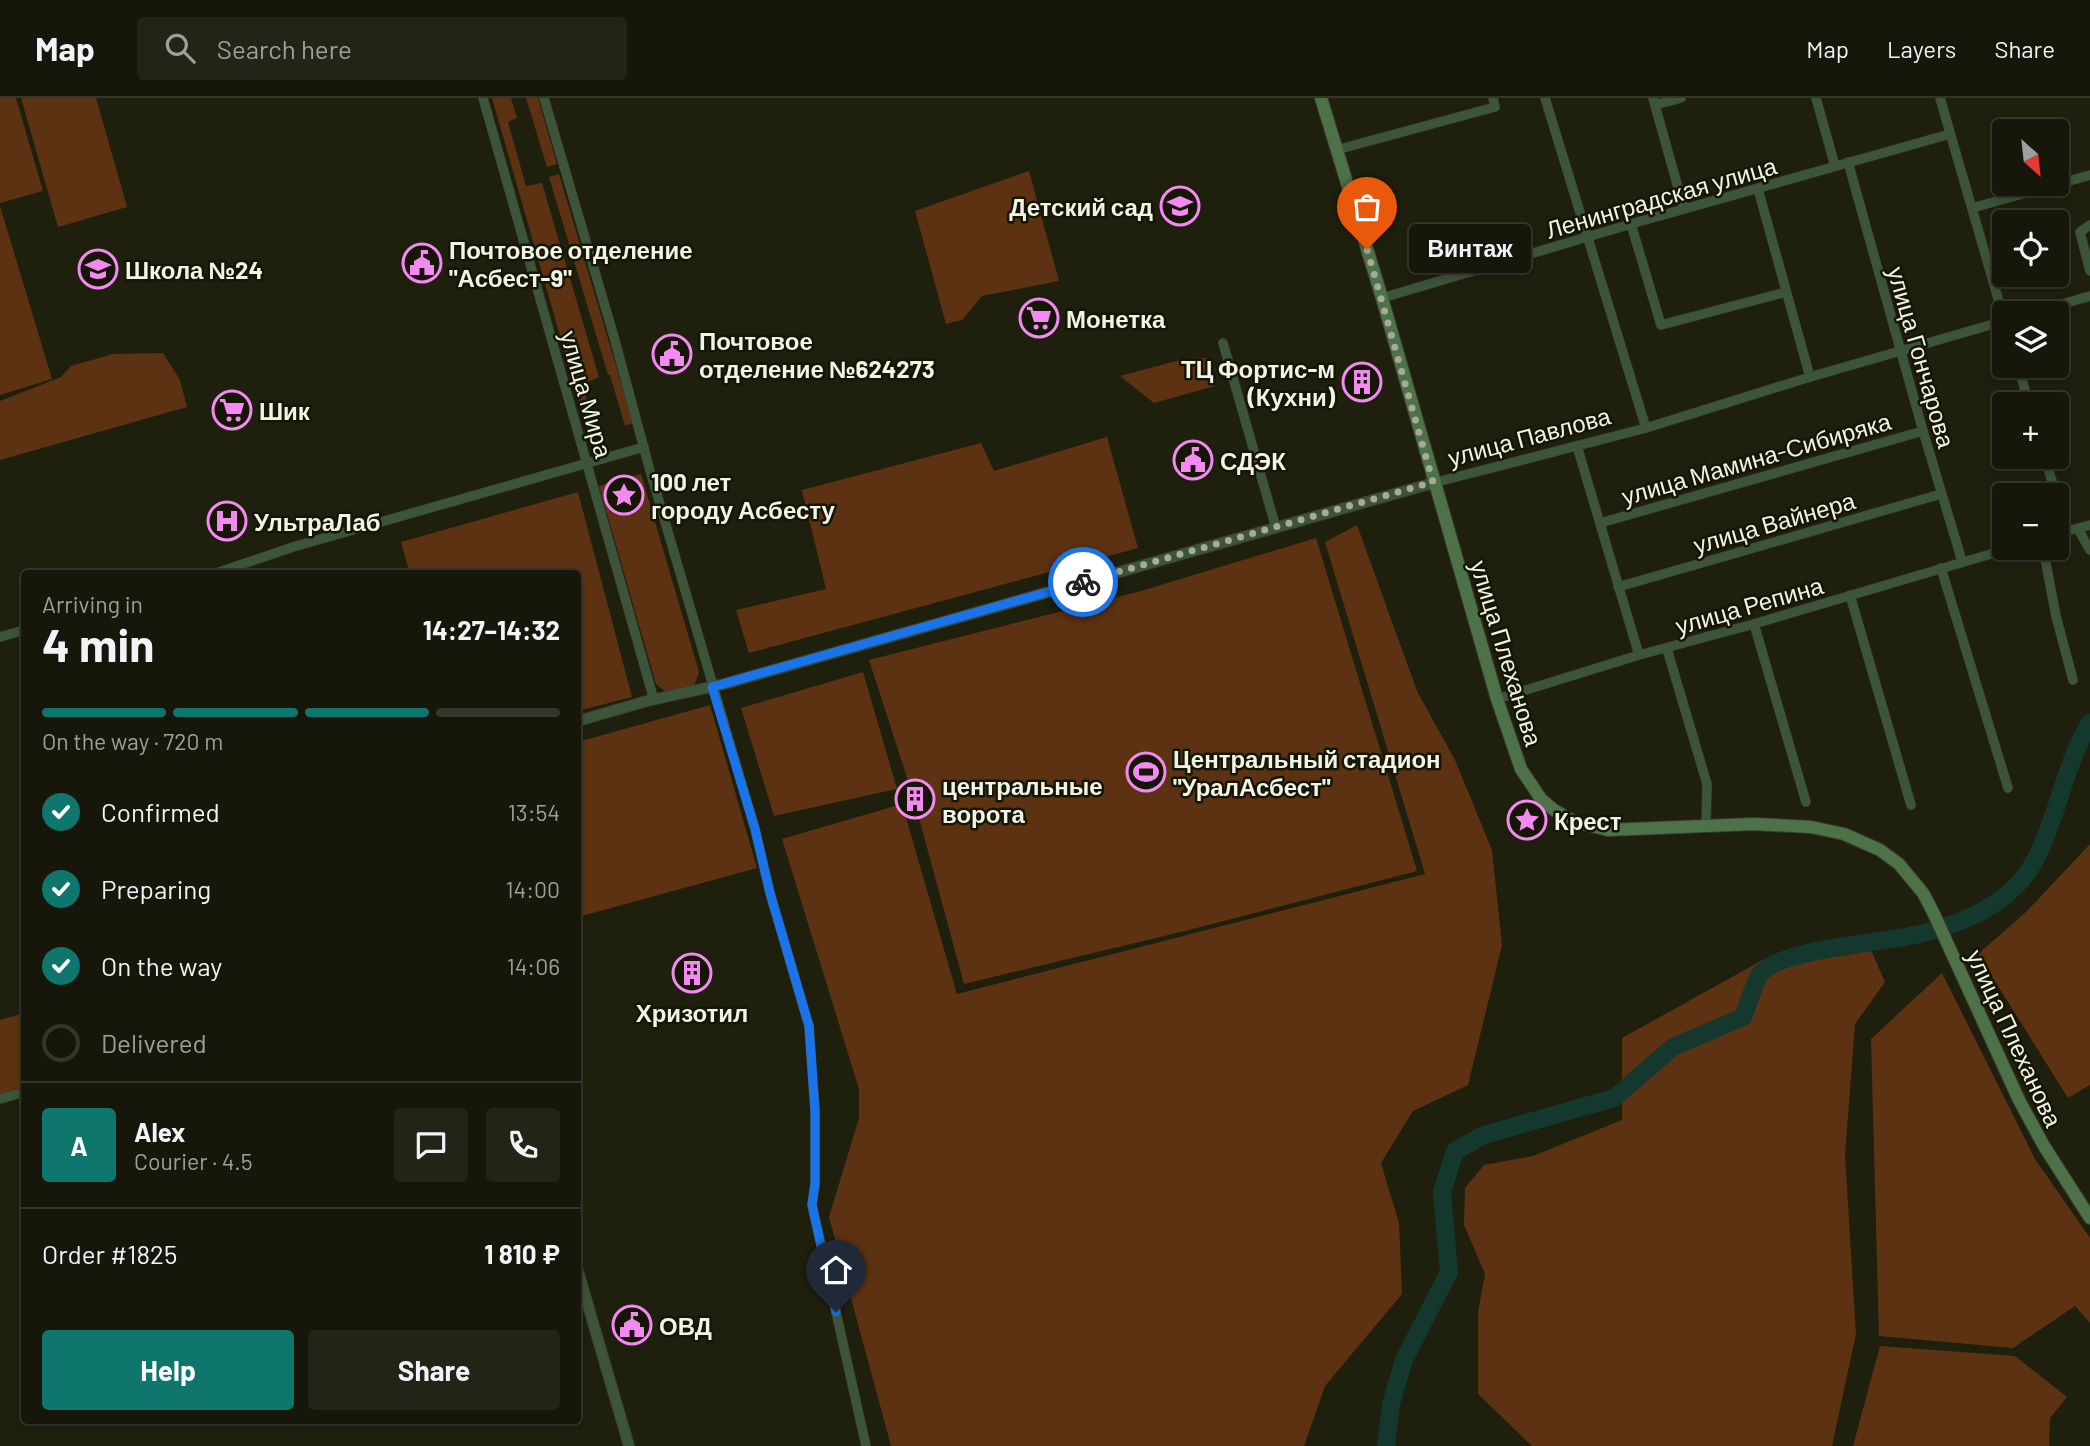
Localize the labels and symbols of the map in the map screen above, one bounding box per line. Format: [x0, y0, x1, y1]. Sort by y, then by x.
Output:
north arrow [1992, 119, 2068, 196]
street label: Ленинградская улица [1542, 150, 1780, 244]
pin [1337, 177, 1397, 249]
school or university icon: Детский сад [1159, 185, 1201, 227]
place label: Детский сад [1009, 192, 1153, 221]
callout: Винтаж [1409, 225, 1532, 274]
place label: Почтовое отделение "Асбест-9" [449, 235, 693, 292]
public building icon: Почтовое отделение "Асбест-9" [401, 242, 443, 284]
school or university icon: Школа №24 [77, 248, 119, 290]
place label: Школа №24 [125, 255, 263, 284]
street label: улица Гончарова [1882, 263, 1962, 452]
supermarket icon: Монетка [1018, 297, 1060, 339]
place label: Монетка [1066, 304, 1166, 333]
place label: Почтовое отделение №624273 [699, 326, 935, 383]
street label: улица Мира [555, 327, 619, 462]
public building icon: Почтовое отделение №624273 [651, 333, 693, 375]
place label: ТЦ Фортис-м (Кухни) [1181, 354, 1336, 411]
building icon: ТЦ Фортис-м (Кухни) [1341, 361, 1383, 403]
supermarket icon: Шик [211, 389, 253, 431]
place label: Шик [259, 396, 311, 425]
street label: улица Павлова [1445, 400, 1614, 472]
street label: улица Мамина-Сибиряка [1618, 405, 1895, 510]
public building icon: СДЭК [1172, 439, 1214, 481]
place label: СДЭК [1220, 446, 1286, 475]
place label: 100 лет городу Асбесту [651, 467, 836, 524]
place icon: 100 лет городу Асбесту [603, 474, 645, 516]
street label: улица Вайнера [1690, 485, 1859, 559]
hospital icon: УльтраЛаб [206, 500, 248, 542]
place label: УльтраЛаб [254, 507, 381, 536]
courier [1048, 547, 1118, 617]
street label: улица Плеханова [1465, 557, 1549, 750]
street label: улица Репина [1672, 570, 1827, 640]
place label: Центральный стадион "УралАсбест" [1173, 744, 1441, 801]
sports icon: Центральный стадион "УралАсбест" [1125, 751, 1167, 793]
place label: центральные ворота [942, 771, 1103, 828]
building icon: центральные ворота [894, 778, 936, 820]
place icon: Крест [1506, 799, 1548, 841]
place label: Крест [1554, 806, 1622, 835]
street label: улица Плеханова [1961, 945, 2069, 1132]
building icon: Хризотил [671, 952, 713, 994]
place label: Хризотил [636, 998, 748, 1027]
pin [806, 1240, 866, 1312]
public building icon: ОВД [611, 1304, 653, 1346]
place label: ОВД [659, 1311, 712, 1340]

